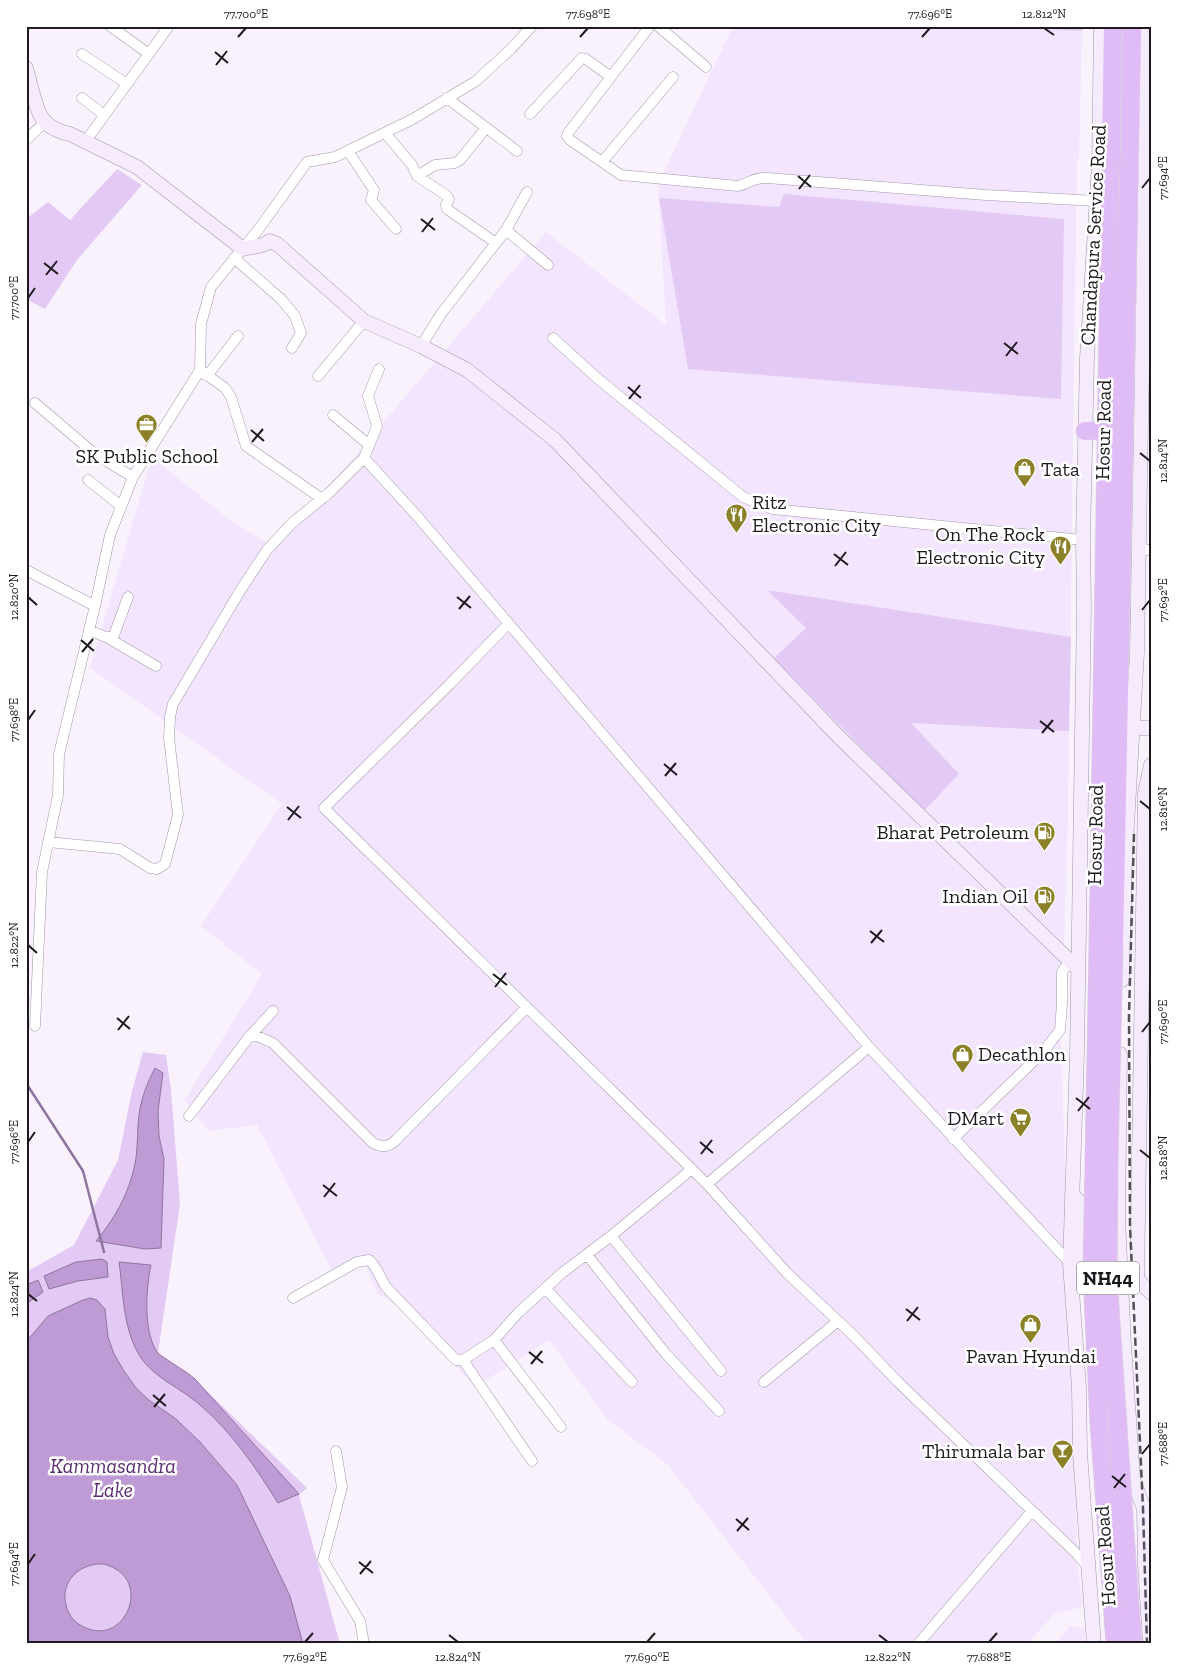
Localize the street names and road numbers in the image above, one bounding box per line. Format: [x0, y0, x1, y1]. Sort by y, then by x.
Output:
street label: Chandapura Service Road [1075, 124, 1111, 346]
street label: Hosur Road [1090, 380, 1116, 480]
street label: Hosur Road [1082, 785, 1108, 885]
road number: NH44 [1077, 1262, 1139, 1294]
street label: Hosur Road [1090, 1505, 1120, 1607]

